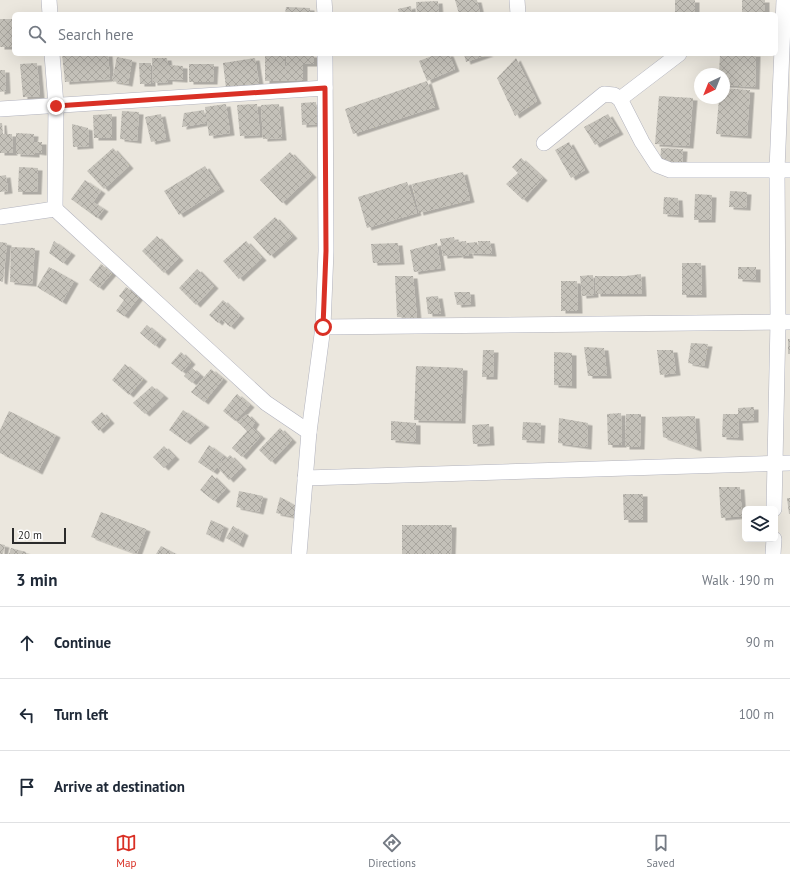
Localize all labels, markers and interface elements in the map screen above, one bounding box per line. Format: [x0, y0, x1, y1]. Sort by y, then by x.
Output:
search box [12, 12, 778, 56]
icon: search [26, 23, 48, 45]
text: Search here [58, 25, 134, 44]
north arrow [694, 68, 730, 104]
route end [47, 97, 65, 115]
route start [314, 318, 332, 336]
map controls [742, 506, 778, 542]
button: layers [742, 506, 778, 542]
scale bar [12, 526, 66, 545]
text: 20 m [18, 528, 42, 542]
text: 3 min [16, 569, 57, 591]
text: Walk · 190 m [702, 572, 774, 589]
icon: ahead [16, 632, 38, 654]
text: Continue [54, 633, 111, 652]
text: 90 m [746, 634, 774, 651]
icon: left [16, 704, 38, 726]
text: Turn left [54, 705, 108, 724]
text: 100 m [739, 706, 774, 723]
icon: arrive [16, 776, 38, 798]
text: Arrive at destination [54, 777, 185, 796]
tab: Map [115, 832, 137, 870]
tab: Directions [368, 832, 416, 870]
tab: Saved [647, 832, 675, 870]

